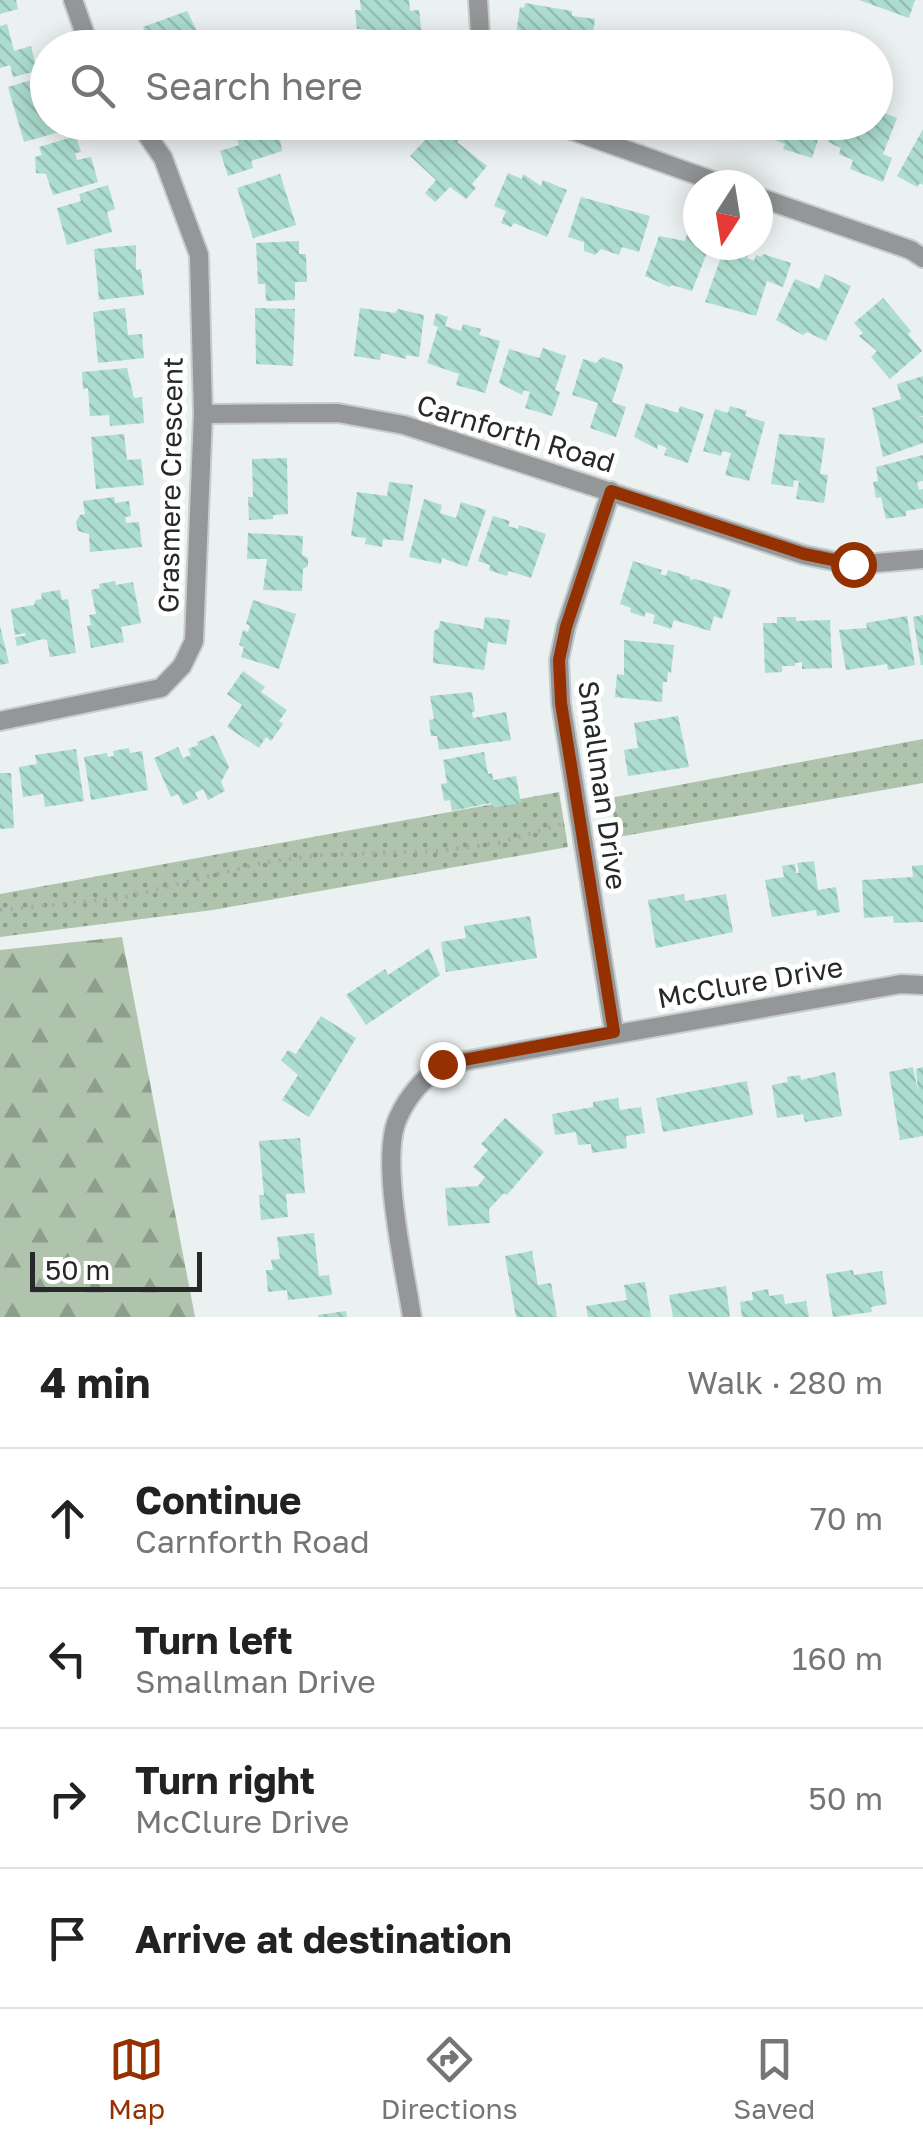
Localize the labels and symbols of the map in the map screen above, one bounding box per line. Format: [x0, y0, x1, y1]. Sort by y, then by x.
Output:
north arrow [683, 170, 773, 260]
street label: Grasmere Crescent [151, 357, 189, 613]
street label: Carnforth Road [413, 387, 619, 479]
route start [831, 542, 877, 588]
street label: Smallman Drive [572, 678, 634, 892]
street label: McClure Drive [655, 949, 845, 1015]
route end [420, 1042, 466, 1088]
scale bar [30, 1247, 202, 1292]

